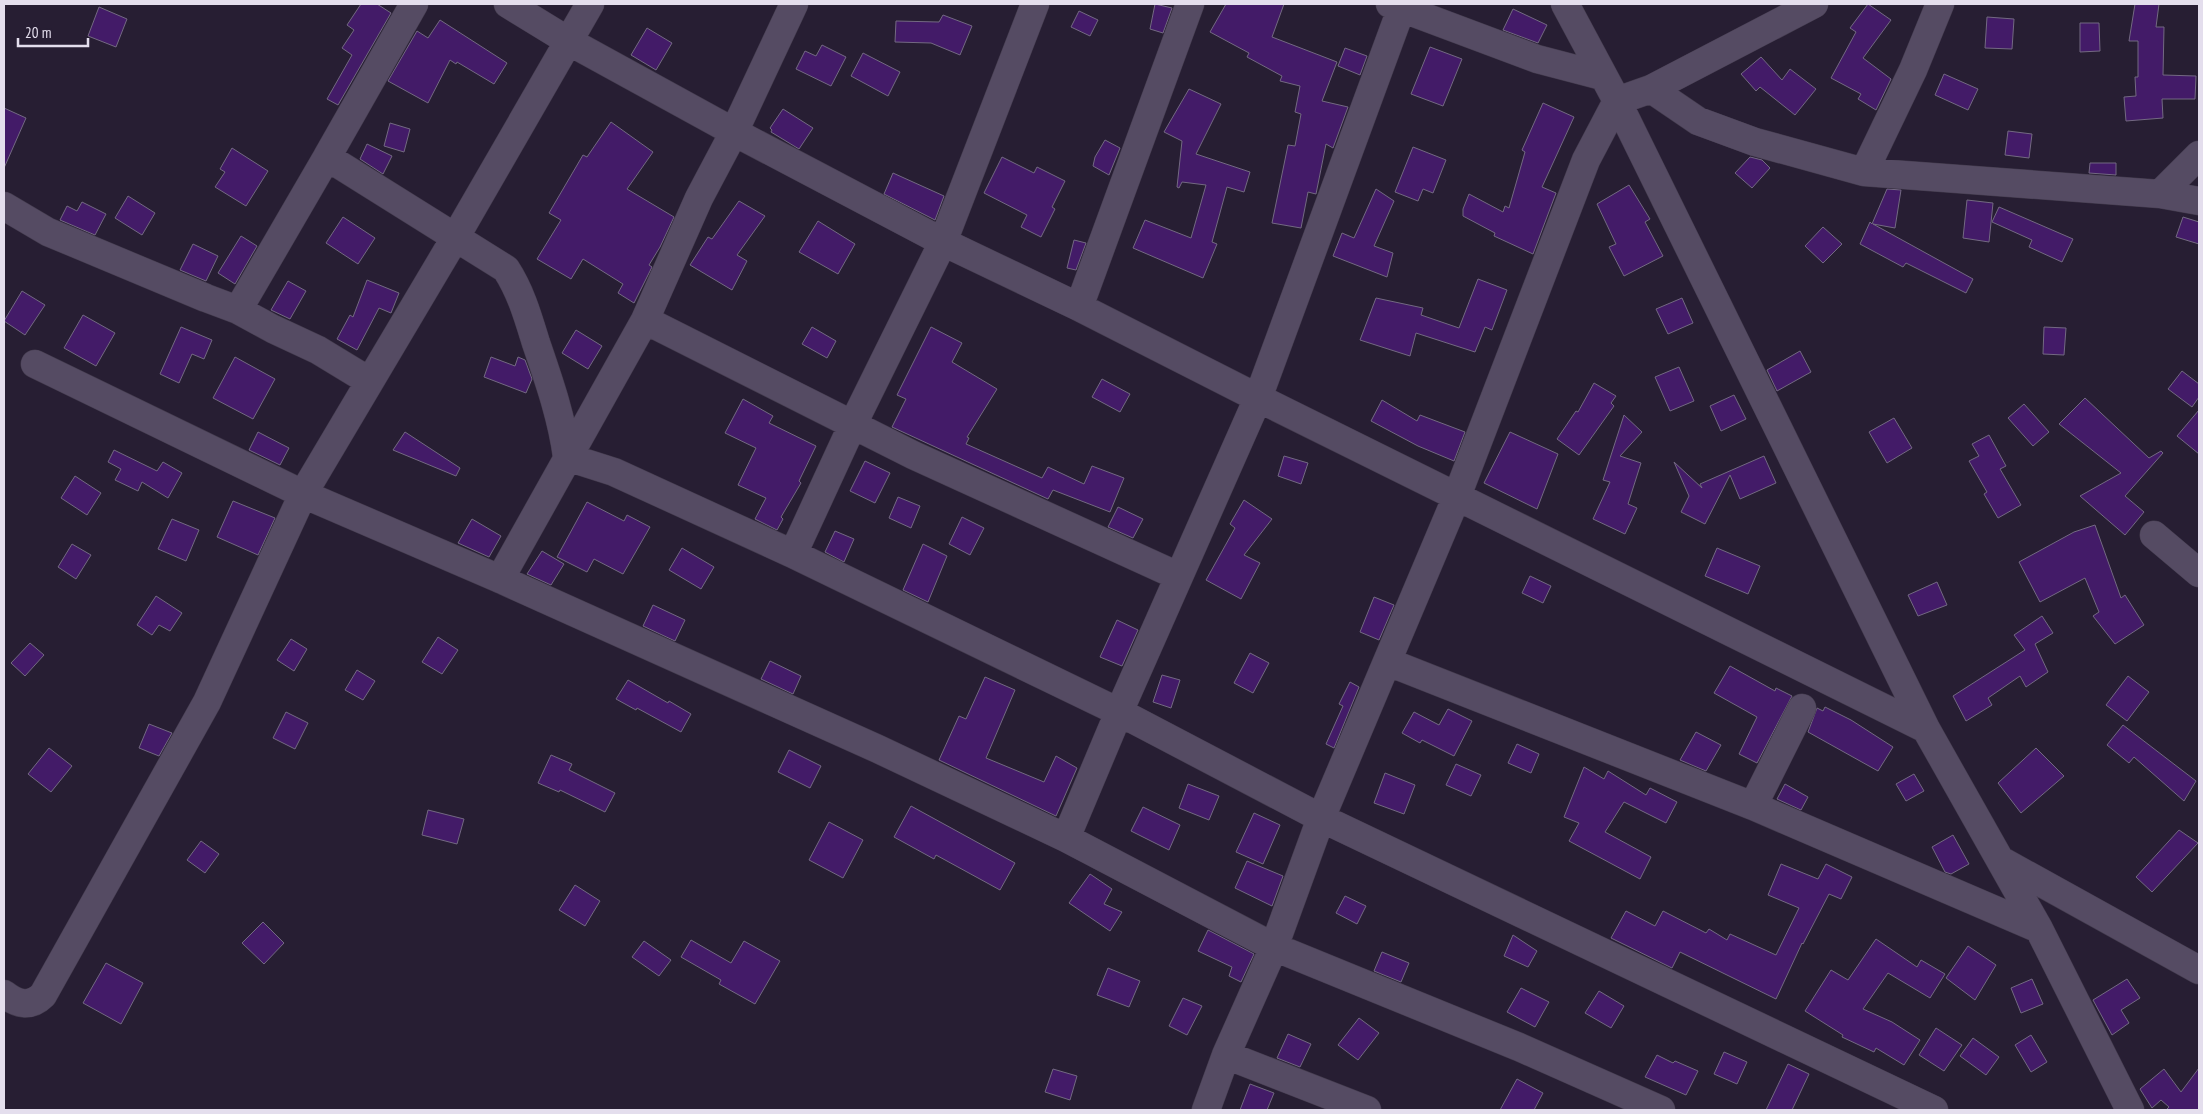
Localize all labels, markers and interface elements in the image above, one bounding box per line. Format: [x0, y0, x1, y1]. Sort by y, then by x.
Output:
scale bar [18, 15, 88, 47]
text: 20 m [25, 23, 51, 42]

